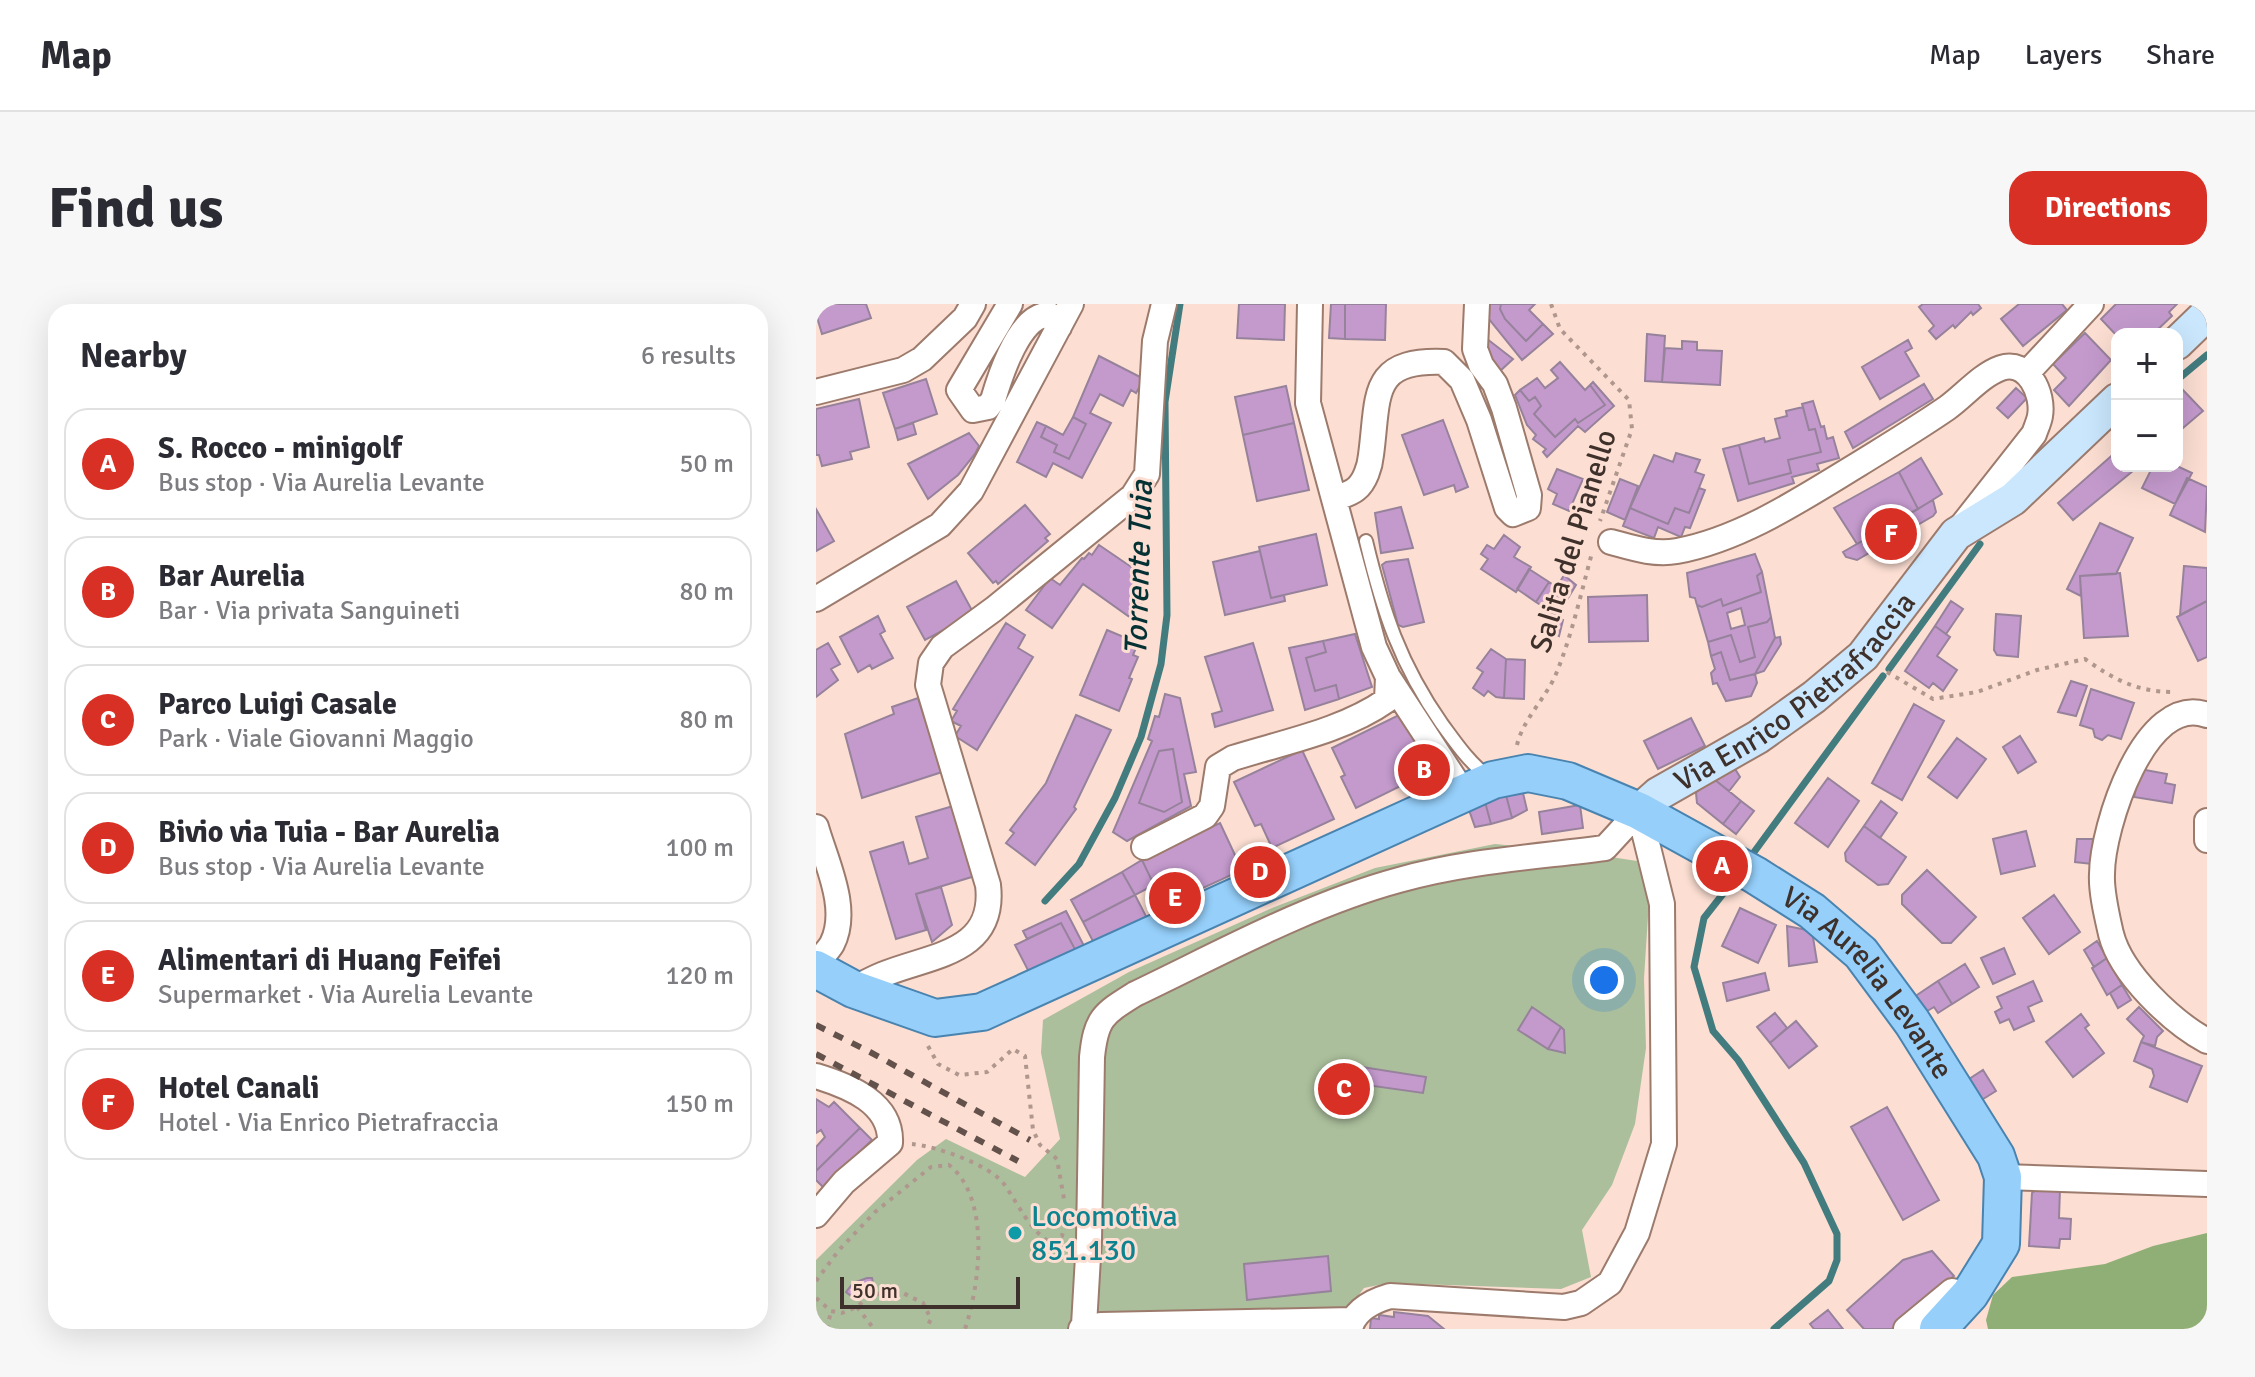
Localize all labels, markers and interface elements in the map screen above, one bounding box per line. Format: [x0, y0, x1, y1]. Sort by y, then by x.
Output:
text: Map [40, 32, 112, 79]
text: Map [1929, 38, 1981, 72]
text: Layers [2025, 38, 2102, 72]
text: Share [2146, 38, 2215, 72]
button: Directions [2009, 171, 2207, 245]
text: Find us [48, 174, 223, 243]
map controls [2111, 328, 2183, 472]
button: + [2111, 328, 2183, 400]
text: Nearby [80, 335, 187, 377]
text: 6 results [641, 340, 736, 372]
button: − [2111, 400, 2183, 472]
street label: Salita del Pianello [1522, 425, 1625, 657]
text: S. Rocco - minigolf [158, 430, 402, 467]
text: A [100, 448, 116, 480]
text: 50 m [679, 448, 734, 480]
text: Bus stop · Via Aurelia Levante [158, 467, 485, 499]
water label: Torrente Tuia [1116, 479, 1161, 656]
pin: F [1865, 504, 1917, 564]
text: Bar Aurelia [158, 558, 305, 595]
text: B [100, 576, 116, 608]
text: 80 m [679, 576, 734, 608]
street label: Via Enrico Pietrafraccia [1668, 585, 1924, 800]
text: Bar · Via privata Sanguineti [158, 595, 460, 627]
text: Parco Luigi Casale [158, 686, 397, 723]
text: C [100, 704, 116, 736]
text: 80 m [679, 704, 734, 736]
text: Park · Viale Giovanni Maggio [158, 723, 474, 755]
pin: B [1398, 740, 1450, 800]
text: Bivio via Tuia - Bar Aurelia [158, 814, 500, 851]
text: D [99, 832, 117, 864]
text: 100 m [665, 832, 734, 864]
pin: A [1696, 836, 1748, 896]
pin: D [1234, 842, 1286, 902]
text: Bus stop · Via Aurelia Levante [158, 851, 485, 883]
pin: E [1149, 868, 1201, 928]
street label: Via Aurelia Levante [1775, 879, 1961, 1086]
text: Alimentari di Huang Feifei [158, 942, 502, 979]
text: E [101, 960, 115, 992]
text: 120 m [665, 960, 734, 992]
your location [1584, 960, 1624, 1000]
text: Supermarket · Via Aurelia Levante [158, 979, 533, 1011]
pin: C [1318, 1059, 1370, 1119]
text: Hotel Canali [158, 1070, 320, 1107]
text: F [101, 1088, 115, 1120]
text: 150 m [665, 1088, 734, 1120]
text: Hotel · Via Enrico Pietrafraccia [158, 1107, 499, 1139]
place label: Locomotiva 851.130 [1031, 1198, 1178, 1269]
marker: Locomotiva 851.130 [1006, 1224, 1024, 1242]
scale bar [840, 1273, 1020, 1309]
text: 50 m [852, 1277, 898, 1304]

